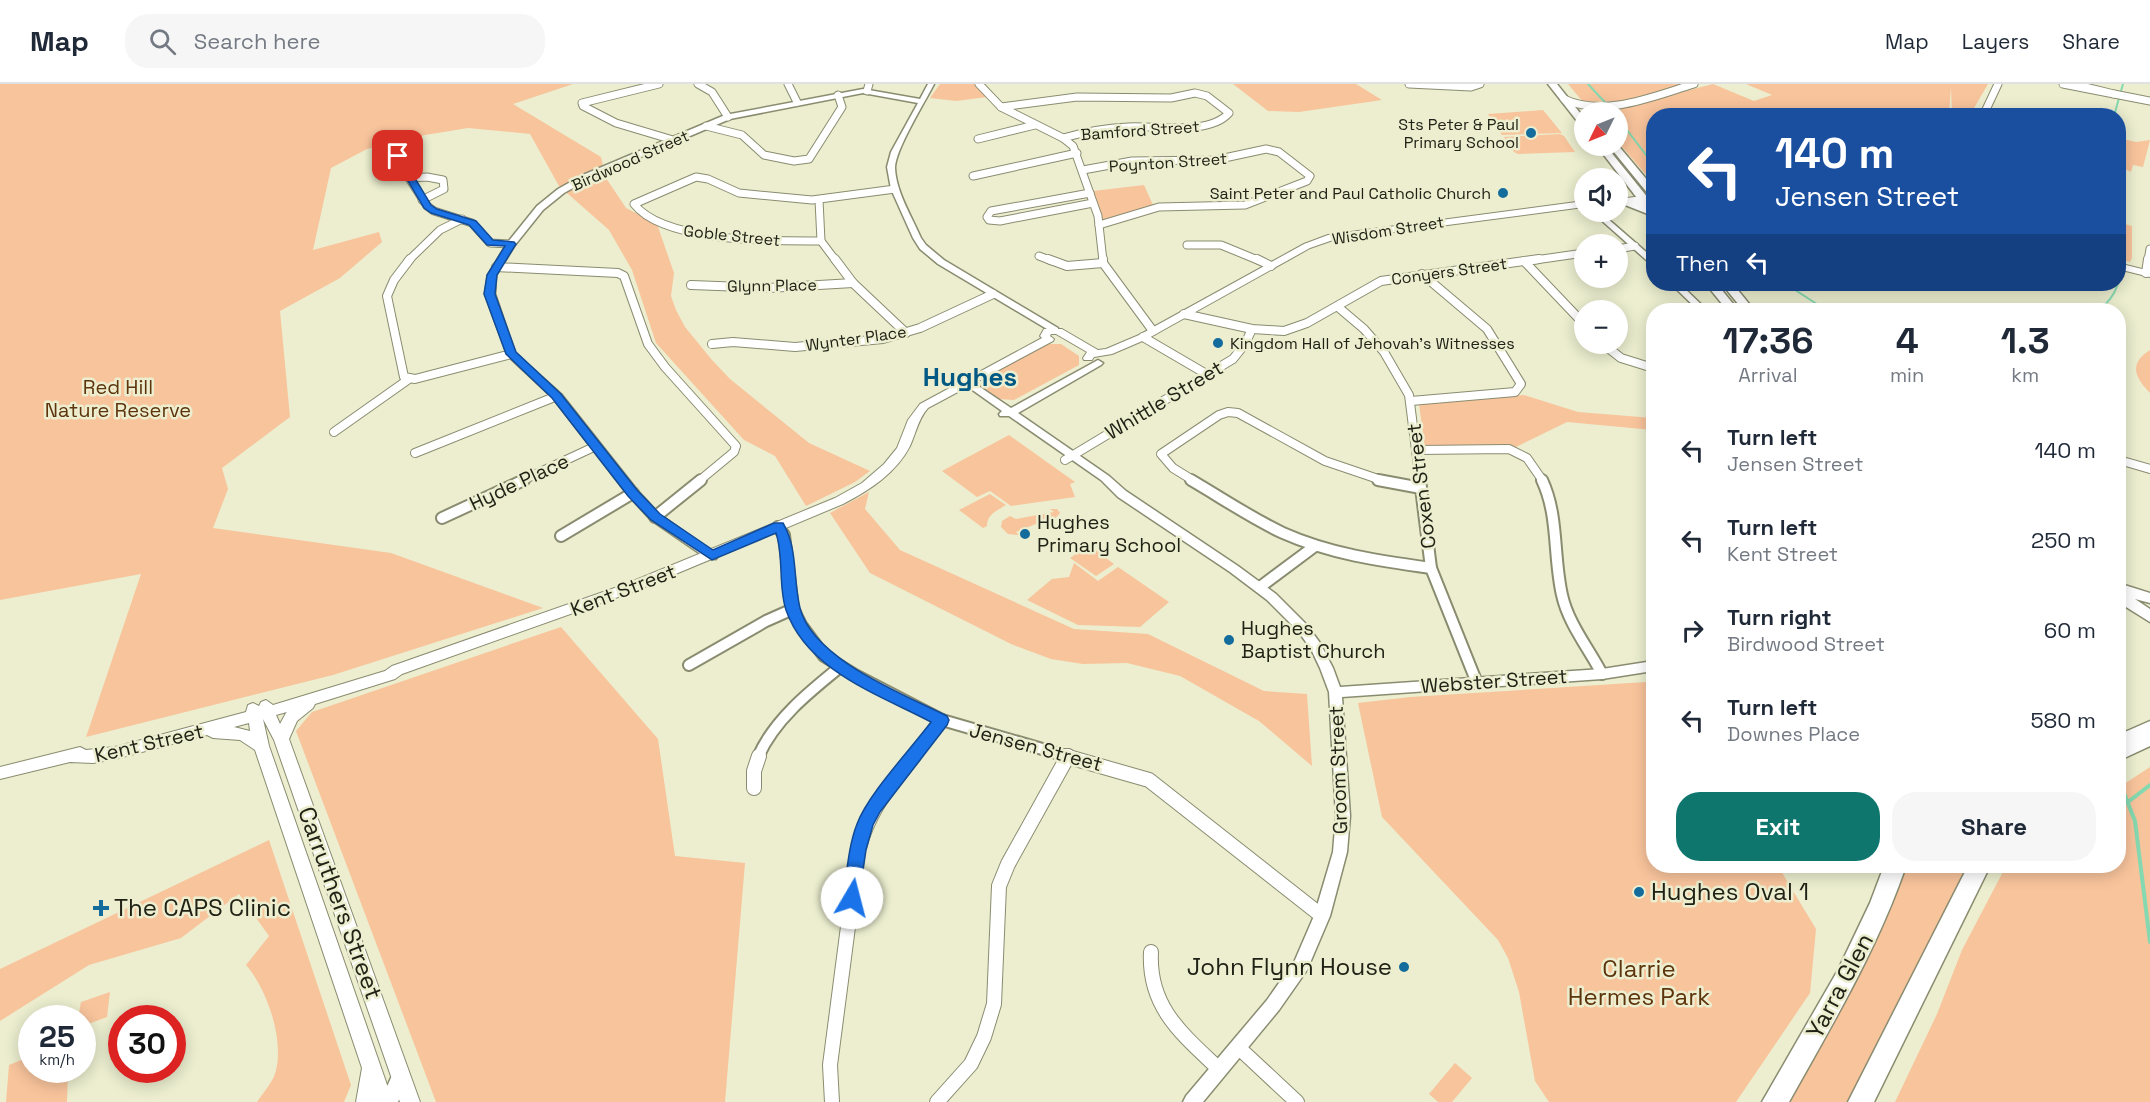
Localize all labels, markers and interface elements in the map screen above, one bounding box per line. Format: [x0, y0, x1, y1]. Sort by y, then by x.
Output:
search box [125, 14, 545, 68]
text: Map [30, 23, 89, 59]
icon: search [146, 25, 179, 58]
text: Search here [194, 27, 321, 55]
text: Map [1885, 28, 1929, 55]
text: Layers [1962, 28, 2029, 55]
text: Share [2062, 28, 2120, 55]
north arrow [1574, 102, 1628, 156]
map controls [1574, 102, 1628, 354]
place label: Sts Peter & Paul Primary School [1398, 114, 1519, 153]
street label: Bamford Street [1080, 116, 1200, 145]
street label: Birdwood Street [568, 125, 692, 196]
marker: Sts Peter & Paul Primary School [1524, 126, 1538, 140]
text: 140 m [1775, 127, 1894, 180]
pin [372, 130, 423, 181]
icon: left [1676, 132, 1754, 210]
icon: arrive [381, 139, 414, 172]
street label: Poynton Street [1108, 148, 1228, 177]
button: sound [1574, 168, 1628, 222]
text: Jensen Street [1775, 179, 1959, 214]
place label: Saint Peter and Paul Catholic Church [1210, 183, 1491, 204]
marker: Saint Peter and Paul Catholic Church [1496, 186, 1510, 200]
street label: Wisdom Street [1330, 211, 1446, 250]
street label: Goble Street [683, 220, 781, 251]
button: + [1574, 234, 1628, 288]
icon: left [1741, 246, 1774, 279]
text: Then [1676, 249, 1729, 277]
street label: Conyers Street [1390, 253, 1508, 290]
street label: Glynn Place [727, 274, 817, 297]
button: − [1574, 300, 1628, 354]
text: 17:36 [1722, 318, 1814, 364]
text: 4 [1896, 318, 1919, 364]
text: 1.3 [2001, 318, 2050, 364]
street label: Wynter Place [804, 321, 908, 356]
place label: Kingdom Hall of Jehovah's Witnesses [1230, 333, 1515, 354]
marker: Kingdom Hall of Jehovah's Witnesses [1211, 336, 1225, 350]
street label: Whittle Street [1100, 355, 1228, 445]
district label: Hughes [923, 360, 1017, 394]
text: Arrival [1738, 362, 1798, 388]
text: min [1890, 362, 1924, 388]
text: km [2011, 362, 2039, 388]
park label: Red Hill Nature Reserve [45, 374, 191, 423]
street label: Coxen Street [1400, 422, 1442, 550]
text: Turn left [1727, 423, 1817, 451]
icon: left [1676, 434, 1709, 467]
text: 140 m [2034, 436, 2096, 464]
street label: Hyde Place [465, 448, 573, 516]
text: Jensen Street [1727, 451, 1863, 477]
place label: Hughes Primary School [1037, 509, 1181, 558]
text: Turn left [1727, 513, 1817, 541]
icon: left [1676, 524, 1709, 557]
text: 250 m [2031, 526, 2096, 554]
marker: Hughes Primary School [1018, 527, 1032, 541]
text: Kent Street [1727, 541, 1838, 567]
street label: Kent Street [566, 558, 680, 622]
text: Turn right [1727, 603, 1832, 631]
icon: right [1676, 614, 1709, 647]
place label: Hughes Baptist Church [1241, 615, 1386, 664]
text: 60 m [2044, 616, 2096, 644]
text: Birdwood Street [1727, 631, 1885, 657]
marker: Hughes Baptist Church [1222, 633, 1236, 647]
street label: Webster Street [1420, 663, 1568, 699]
text: Turn left [1727, 693, 1817, 721]
icon: left [1676, 704, 1709, 737]
street label: Groom Street [1323, 705, 1353, 835]
text: 580 m [2030, 706, 2096, 734]
street label: Jensen Street [967, 717, 1105, 777]
street label: Kent Street [92, 718, 206, 768]
text: Downes Place [1727, 721, 1860, 747]
button: Exit [1676, 792, 1880, 861]
button: Share [1892, 792, 2096, 861]
street label: Carruthers Street [291, 802, 390, 1003]
position arrow [820, 866, 884, 930]
place label: Hughes Oval 1 [1651, 876, 1809, 907]
marker: Hughes Oval 1 [1632, 885, 1646, 899]
place label: The CAPS Clinic [114, 892, 291, 923]
marker: The CAPS Clinic [92, 899, 110, 917]
street label: Yarra Glen [1799, 928, 1880, 1044]
place label: John Flynn House [1187, 951, 1392, 982]
park label: Clarrie Hermes Park [1568, 953, 1710, 1012]
marker: John Flynn House [1397, 960, 1411, 974]
speed limit sign: 30 [108, 1005, 186, 1083]
text: 25 [39, 1017, 75, 1056]
text: km/h [39, 1050, 75, 1069]

